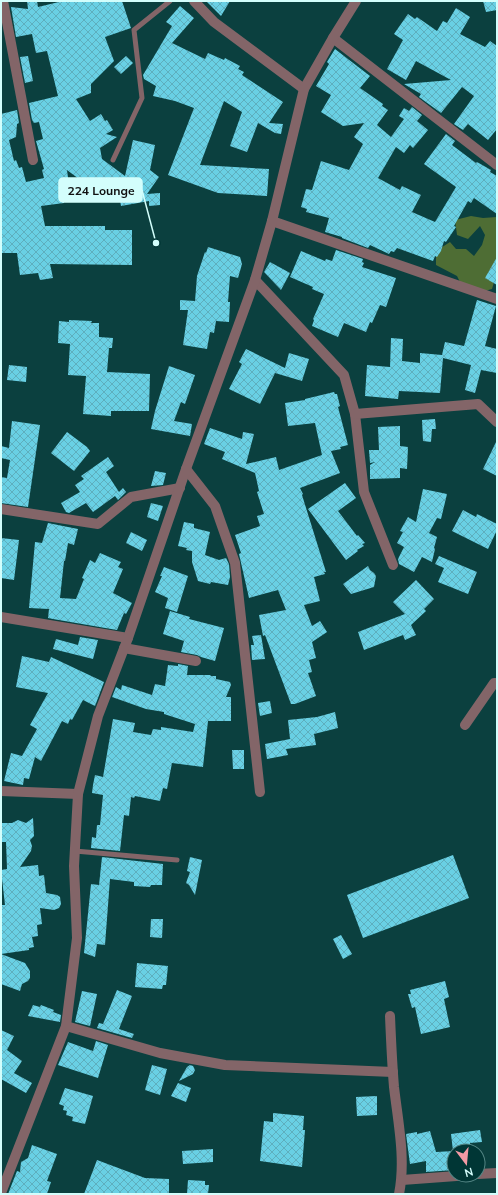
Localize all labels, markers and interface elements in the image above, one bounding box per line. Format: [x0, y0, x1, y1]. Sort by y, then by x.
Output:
callout: 224 Lounge [59, 178, 142, 202]
text: 224 Lounge [67, 183, 135, 198]
north arrow [446, 1143, 486, 1183]
text: N [463, 1165, 475, 1180]

